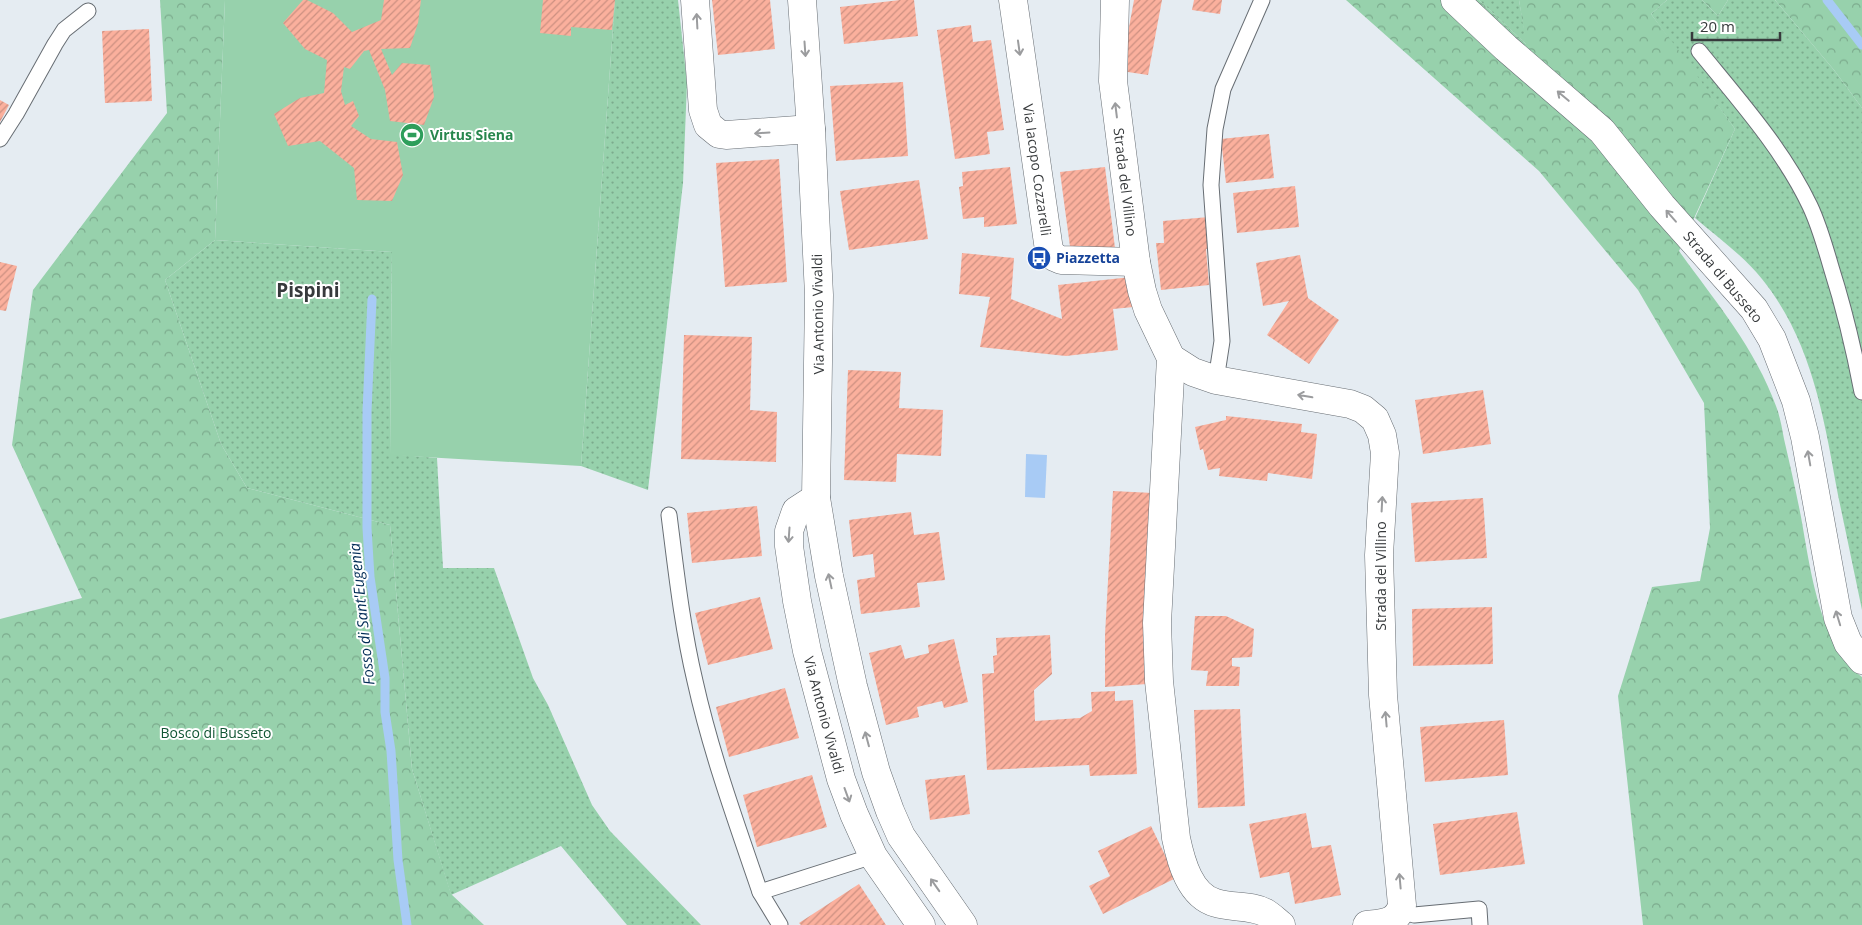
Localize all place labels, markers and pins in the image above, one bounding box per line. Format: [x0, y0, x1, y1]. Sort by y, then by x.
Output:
sports icon: Virtus Siena [399, 122, 425, 148]
place label: Virtus Siena [430, 125, 514, 144]
bus stop icon: Piazzetta [1026, 245, 1052, 271]
place label: Piazzetta [1056, 248, 1120, 267]

